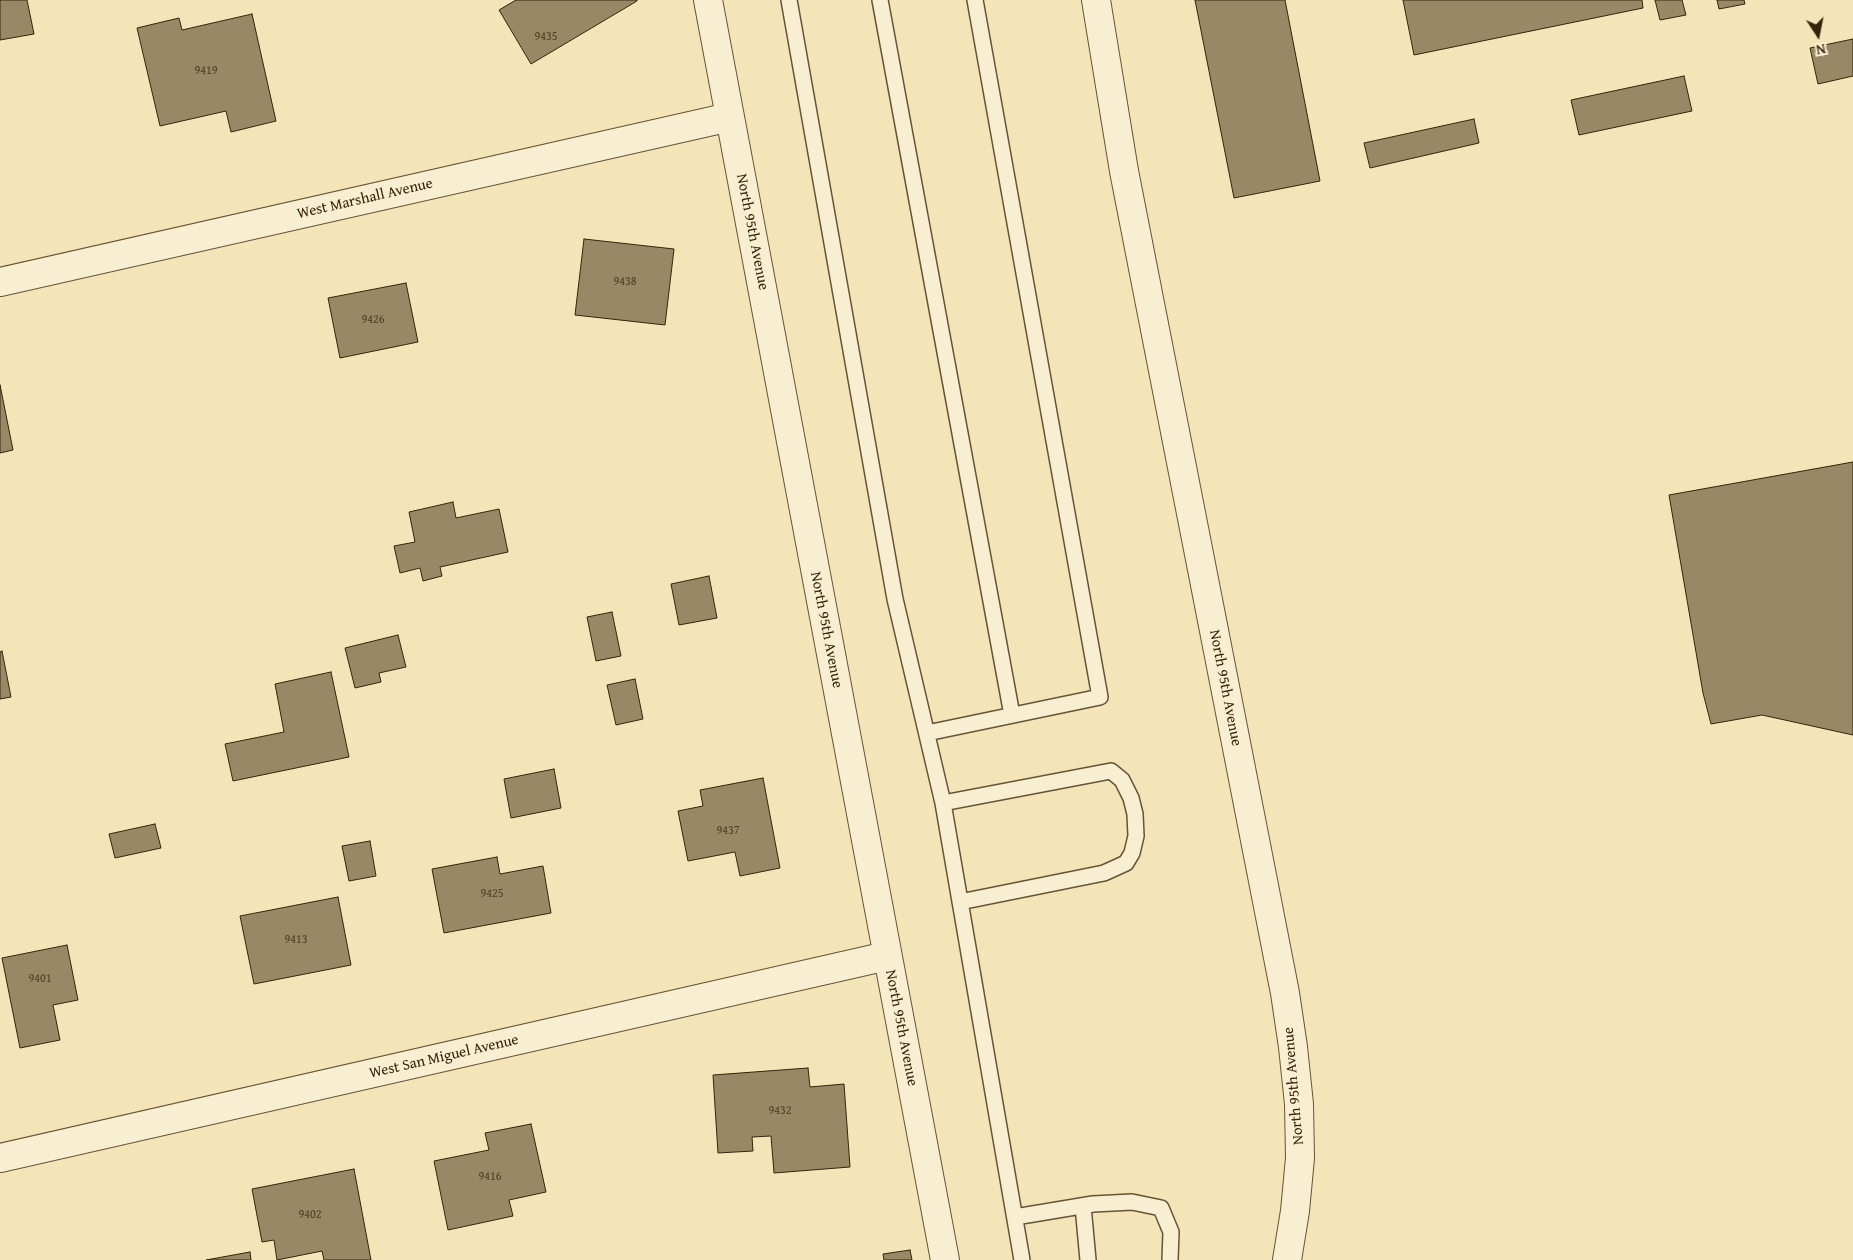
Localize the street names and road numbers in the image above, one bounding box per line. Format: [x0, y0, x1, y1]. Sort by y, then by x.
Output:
street label: North 95th Avenue [732, 172, 772, 292]
street label: West Marshall Avenue [295, 175, 435, 223]
street label: North 95th Avenue [806, 570, 846, 690]
street label: North 95th Avenue [1205, 628, 1245, 748]
street label: North 95th Avenue [881, 968, 921, 1088]
street label: North 95th Avenue [1280, 1026, 1308, 1146]
street label: West San Miguel Avenue [368, 1031, 520, 1083]

